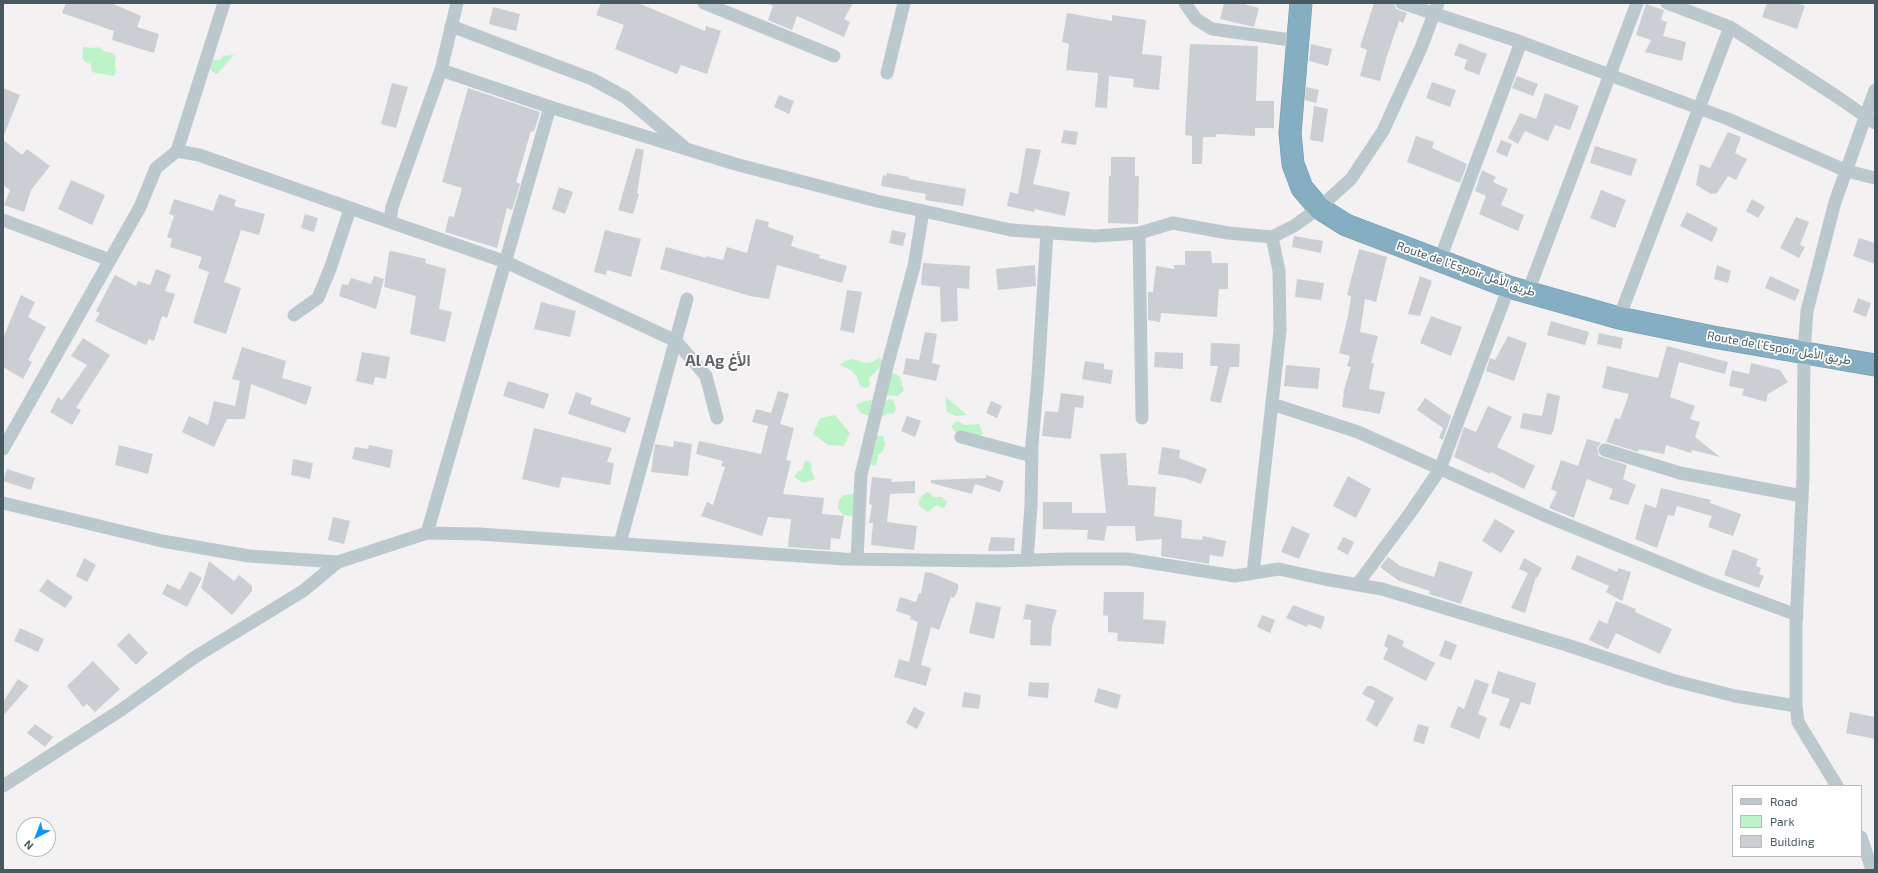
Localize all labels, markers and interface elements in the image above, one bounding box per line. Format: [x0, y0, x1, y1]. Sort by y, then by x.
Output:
street label: Route de l’Espoir طريق الأمل [1395, 238, 1537, 300]
street label: Route de l’Espoir طريق الأمل [1706, 328, 1852, 368]
district label: Al Ag الأغ [685, 351, 751, 371]
legend [1732, 785, 1862, 857]
text: Road [1770, 794, 1798, 808]
text: Park [1770, 814, 1795, 828]
north arrow [16, 817, 56, 857]
text: Building [1770, 834, 1814, 848]
text: N [21, 838, 36, 853]

